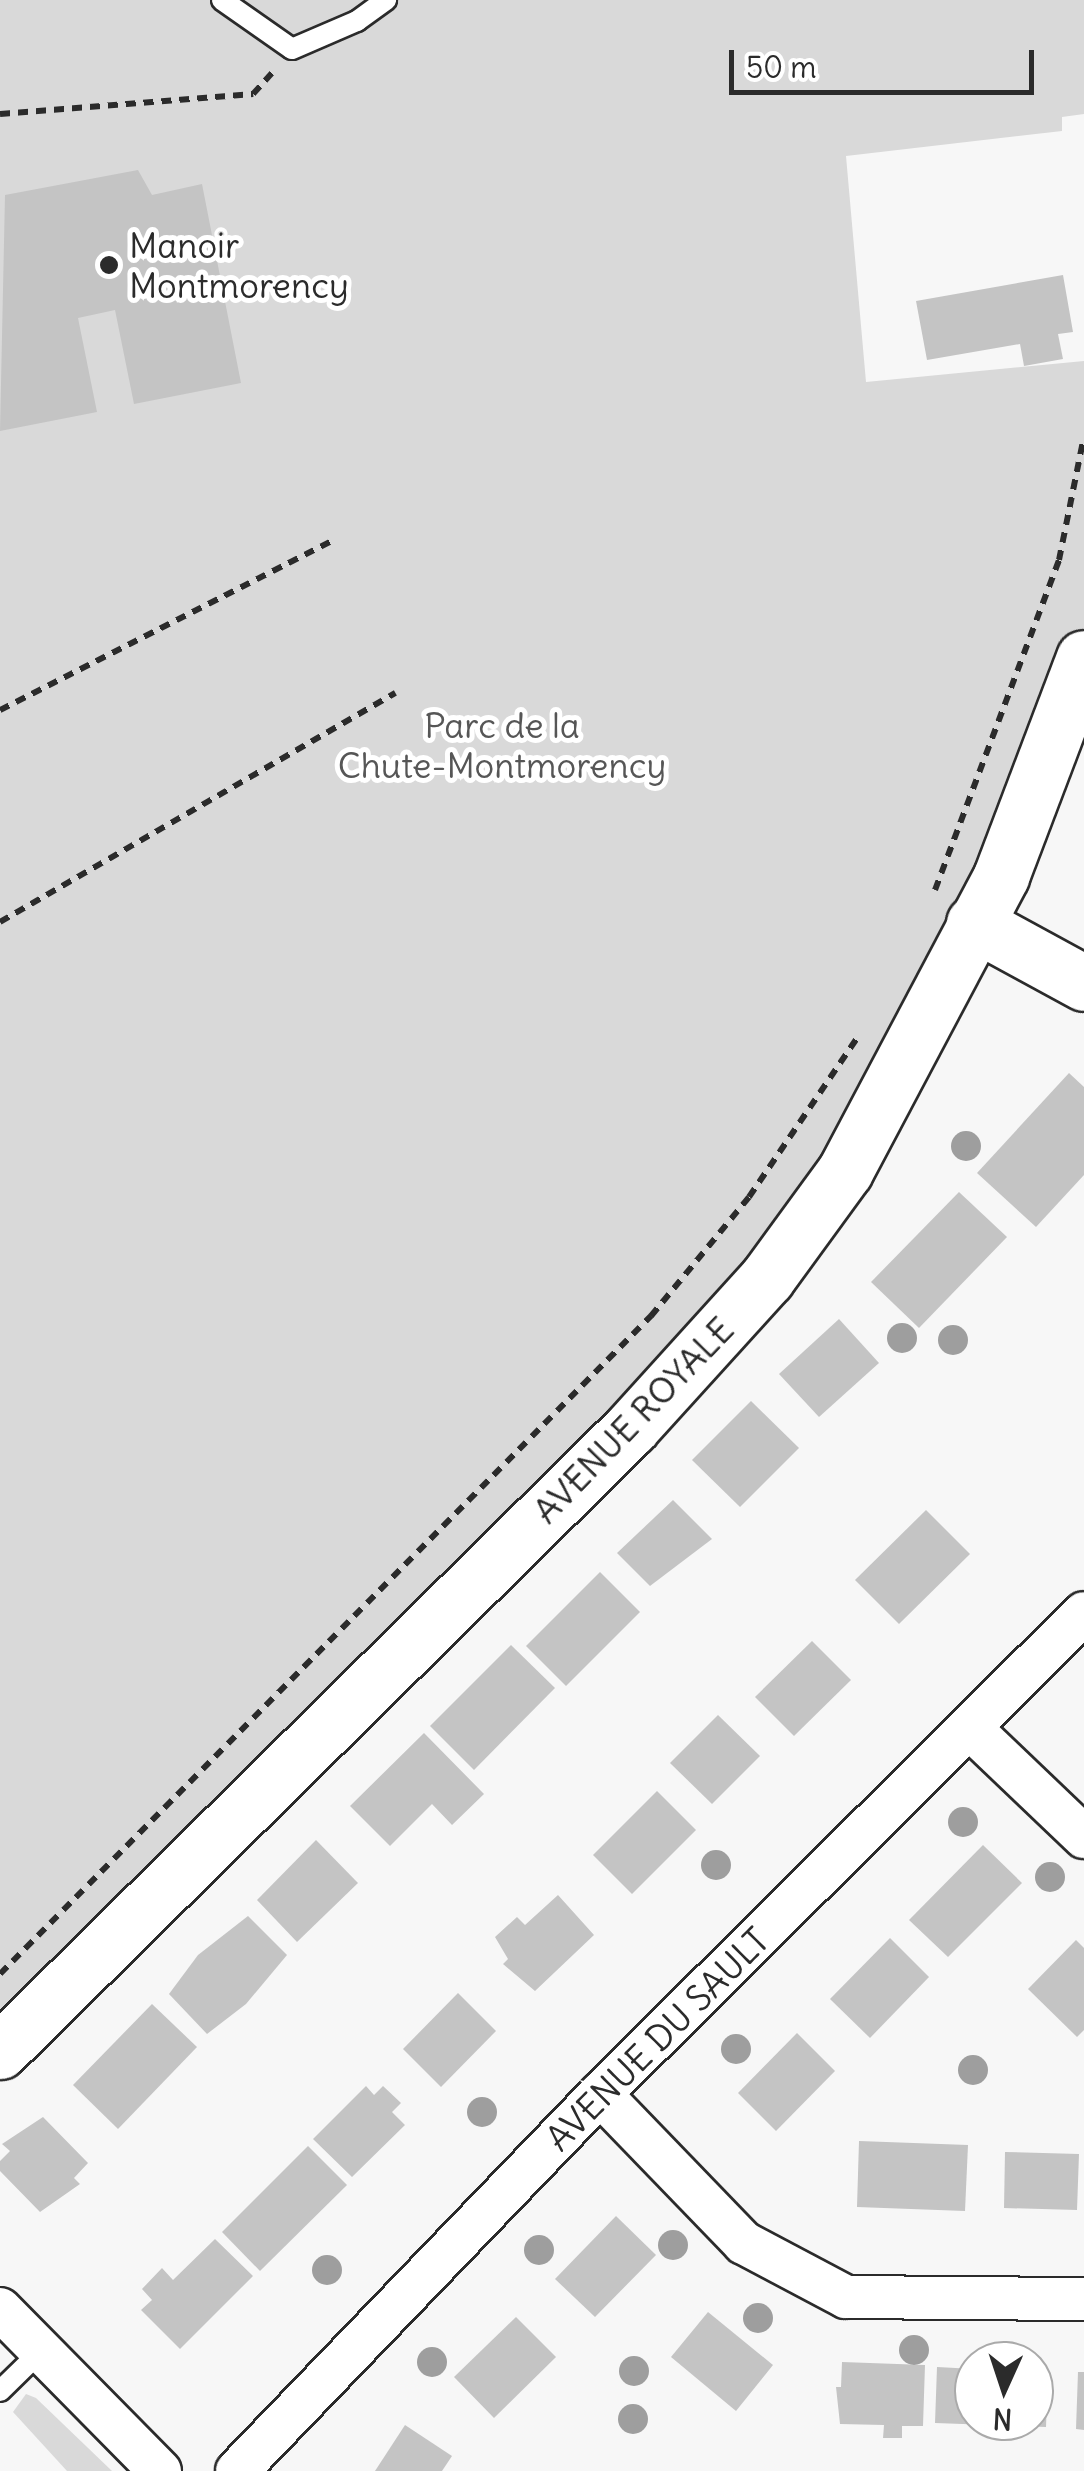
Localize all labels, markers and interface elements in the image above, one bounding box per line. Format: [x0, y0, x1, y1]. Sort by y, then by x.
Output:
scale bar [734, 30, 1039, 92]
text: 50 m [746, 48, 816, 86]
place label: Manoir Montmorency [129, 224, 349, 306]
marker: Manoir Montmorency [98, 254, 120, 276]
park label: Parc de la Chute-Montmorency [338, 704, 666, 786]
street label: AVENUE ROYALE [524, 1308, 742, 1532]
street label: AVENUE DU SAULT [537, 1919, 777, 2159]
north arrow [954, 2341, 1054, 2441]
text: N [992, 2400, 1013, 2437]

